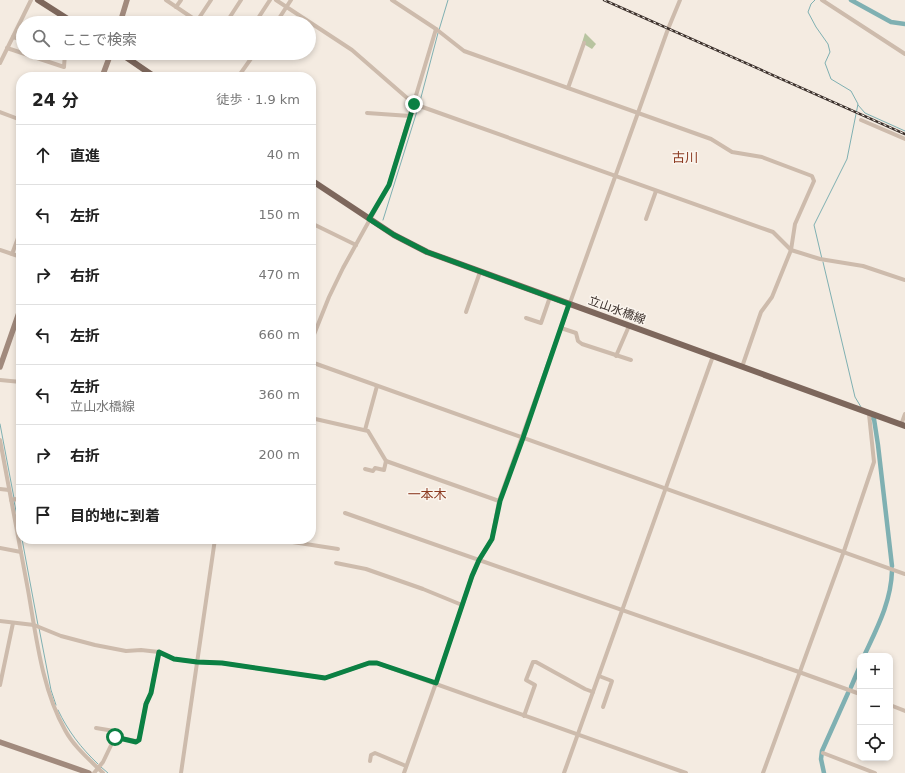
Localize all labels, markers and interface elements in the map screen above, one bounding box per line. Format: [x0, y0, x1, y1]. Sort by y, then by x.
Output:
search box [16, 16, 316, 60]
icon: search [30, 27, 52, 49]
text: ここで検索 [62, 31, 137, 49]
text: 24 分 [32, 90, 79, 110]
text: 徒歩 · 1.9 km [217, 92, 300, 107]
route end [405, 95, 423, 113]
icon: ahead [32, 144, 54, 166]
text: 直進 [70, 147, 100, 165]
text: 40 m [267, 147, 300, 162]
district label: 古川 [672, 150, 698, 165]
icon: left [32, 204, 54, 226]
text: 左折 [70, 207, 100, 225]
text: 150 m [258, 207, 300, 222]
icon: right [32, 264, 54, 286]
text: 右折 [70, 267, 100, 285]
text: 470 m [258, 267, 300, 282]
street label: 立山水橋線 [586, 293, 648, 327]
icon: left [32, 324, 54, 346]
text: 左折 [70, 327, 100, 345]
text: 660 m [258, 327, 300, 342]
text: 左折 [70, 378, 100, 396]
icon: left [32, 384, 54, 406]
text: 360 m [258, 387, 300, 402]
text: 立山水橋線 [70, 399, 135, 414]
icon: right [32, 444, 54, 466]
text: 右折 [70, 447, 100, 465]
text: 200 m [258, 447, 300, 462]
district label: 一本木 [407, 487, 447, 502]
icon: arrive [32, 504, 54, 526]
text: 目的地に到着 [70, 507, 160, 525]
map controls [857, 653, 893, 761]
button: + [857, 653, 893, 689]
button: − [857, 689, 893, 725]
button: locate [857, 725, 893, 761]
route start [106, 728, 124, 746]

